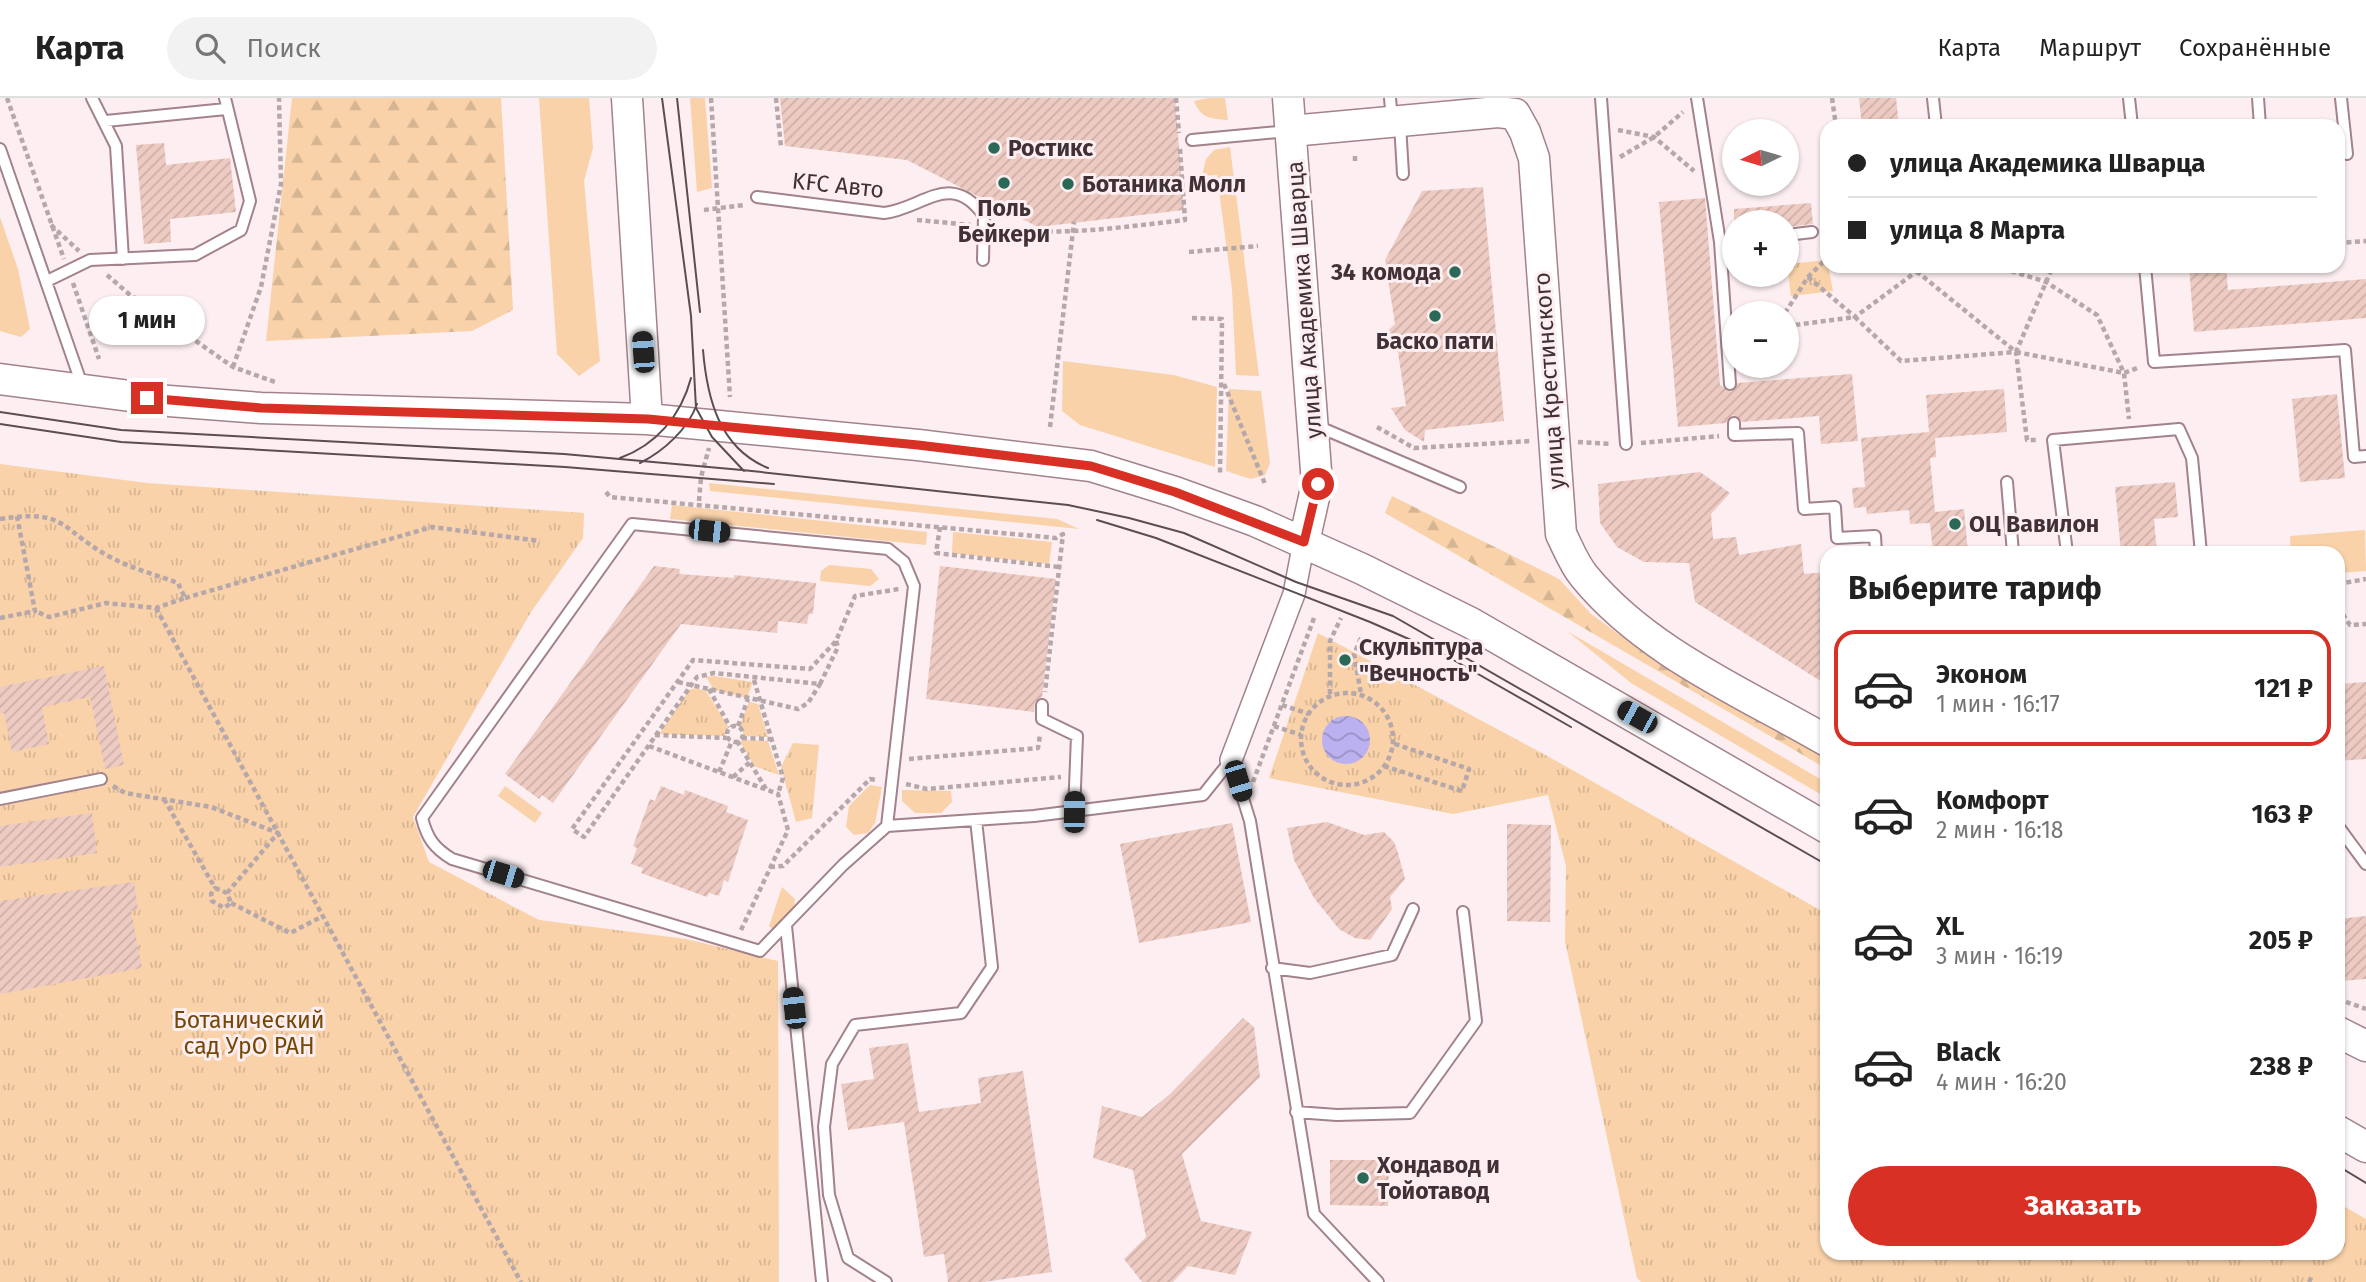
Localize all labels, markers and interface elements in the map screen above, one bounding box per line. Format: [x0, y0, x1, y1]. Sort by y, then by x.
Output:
search box [167, 17, 657, 80]
text: Карта [35, 28, 125, 68]
icon: search [191, 29, 229, 67]
text: Поиск [247, 33, 321, 64]
text: Карта [1938, 34, 2001, 62]
text: Маршрут [2039, 34, 2141, 62]
text: Сохранённые [2179, 34, 2331, 62]
north arrow [1722, 119, 1799, 196]
map controls [1722, 119, 1799, 378]
place label: Ростикс [1008, 134, 1093, 162]
marker: Ростикс [986, 140, 1002, 156]
text: улица Академика Шварца [1890, 148, 2206, 179]
street label: улица Академика Шварца [1280, 160, 1328, 440]
street label: KFC Авто [791, 166, 885, 204]
place label: Ботаника Молл [1082, 170, 1246, 198]
marker: Поль Бейкери [996, 175, 1012, 191]
marker: Ботаника Молл [1060, 176, 1076, 192]
place label: Поль Бейкери [958, 194, 1050, 248]
button: + [1722, 210, 1799, 287]
text: улица 8 Марта [1890, 215, 2065, 246]
place label: 34 комода [1330, 258, 1441, 286]
marker: 34 комода [1447, 264, 1463, 280]
street label: улица Крестинского [1527, 271, 1571, 491]
callout: 1 мин [89, 296, 205, 345]
button: − [1722, 301, 1799, 378]
text: 1 мин [118, 306, 176, 334]
marker: Баско пати [1427, 308, 1443, 324]
place label: Баско пати [1376, 327, 1494, 355]
car [632, 330, 655, 374]
route end [131, 382, 163, 414]
route start [1302, 468, 1334, 500]
place label: ОЦ Вавилон [1969, 510, 2099, 538]
marker: ОЦ Вавилон [1947, 516, 1963, 532]
car [688, 518, 731, 544]
text: Выберите тариф [1848, 569, 2102, 607]
place label: Скульптура "Вечность" [1359, 633, 1483, 687]
marker: Скульптура "Вечность" [1337, 652, 1353, 668]
icon: car [1852, 657, 1915, 720]
text: Эконом [1936, 659, 2027, 690]
text: 121 ₽ [2254, 673, 2313, 704]
text: 1 мин · 16:17 [1936, 690, 2060, 718]
car [1614, 698, 1661, 736]
car [1222, 758, 1255, 804]
icon: car [1852, 783, 1915, 846]
text: Комфорт [1936, 785, 2049, 816]
car [1064, 791, 1085, 833]
text: 163 ₽ [2251, 799, 2313, 830]
text: 2 мин · 16:18 [1936, 816, 2064, 844]
car [480, 858, 527, 890]
icon: car [1852, 909, 1915, 972]
text: XL [1936, 911, 1964, 942]
text: 205 ₽ [2249, 925, 2313, 956]
text: 3 мин · 16:19 [1936, 942, 2063, 970]
car [782, 986, 807, 1030]
park label: Ботанический сад УрО РАН [173, 1006, 325, 1060]
icon: car [1852, 1035, 1915, 1098]
text: Black [1936, 1037, 2001, 1068]
text: 238 ₽ [2249, 1051, 2313, 1082]
text: 4 мин · 16:20 [1936, 1068, 2067, 1096]
place label: Хондавод и Тойотавод [1376, 1151, 1500, 1205]
button: Заказать [1848, 1166, 2317, 1246]
marker: Хондавод и Тойотавод [1355, 1170, 1371, 1186]

